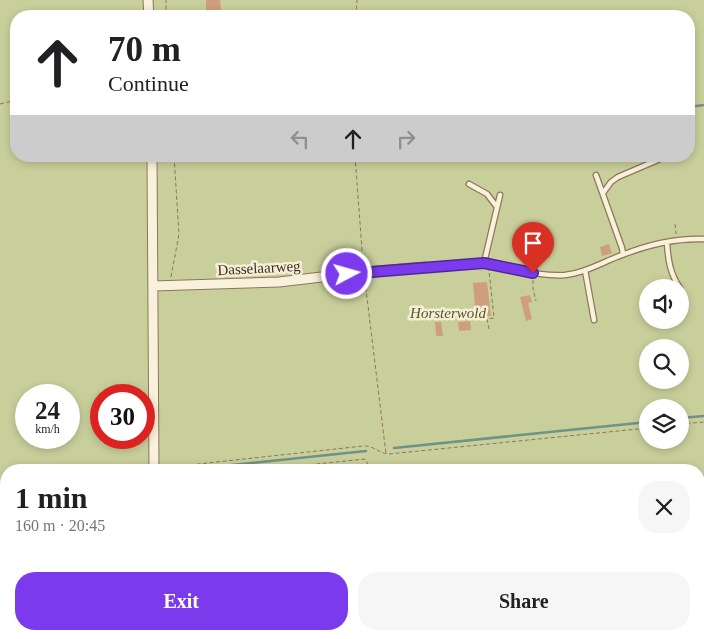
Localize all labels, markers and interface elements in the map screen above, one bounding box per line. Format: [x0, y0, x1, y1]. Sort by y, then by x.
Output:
icon: ahead [25, 30, 90, 95]
text: 70 m [108, 30, 181, 69]
text: Continue [108, 71, 189, 96]
icon: left [286, 125, 314, 153]
icon: ahead [339, 125, 367, 153]
icon: right [392, 125, 420, 153]
pin [512, 222, 554, 273]
icon: arrive [519, 229, 547, 257]
position arrow [320, 247, 372, 299]
street label: Dasselaarweg [217, 258, 302, 278]
map controls [639, 279, 689, 449]
button: sound [639, 279, 689, 329]
park label: Horsterwold [409, 305, 486, 321]
button: search [639, 339, 689, 389]
speed limit sign: 30 [90, 384, 155, 449]
text: 24 [35, 397, 60, 424]
button: layers [639, 399, 689, 449]
text: km/h [35, 422, 60, 436]
text: 1 min [15, 481, 88, 514]
button: close [638, 481, 690, 533]
text: 160 m · 20:45 [15, 517, 105, 534]
button: Exit [15, 572, 348, 630]
button: Share [358, 572, 690, 630]

